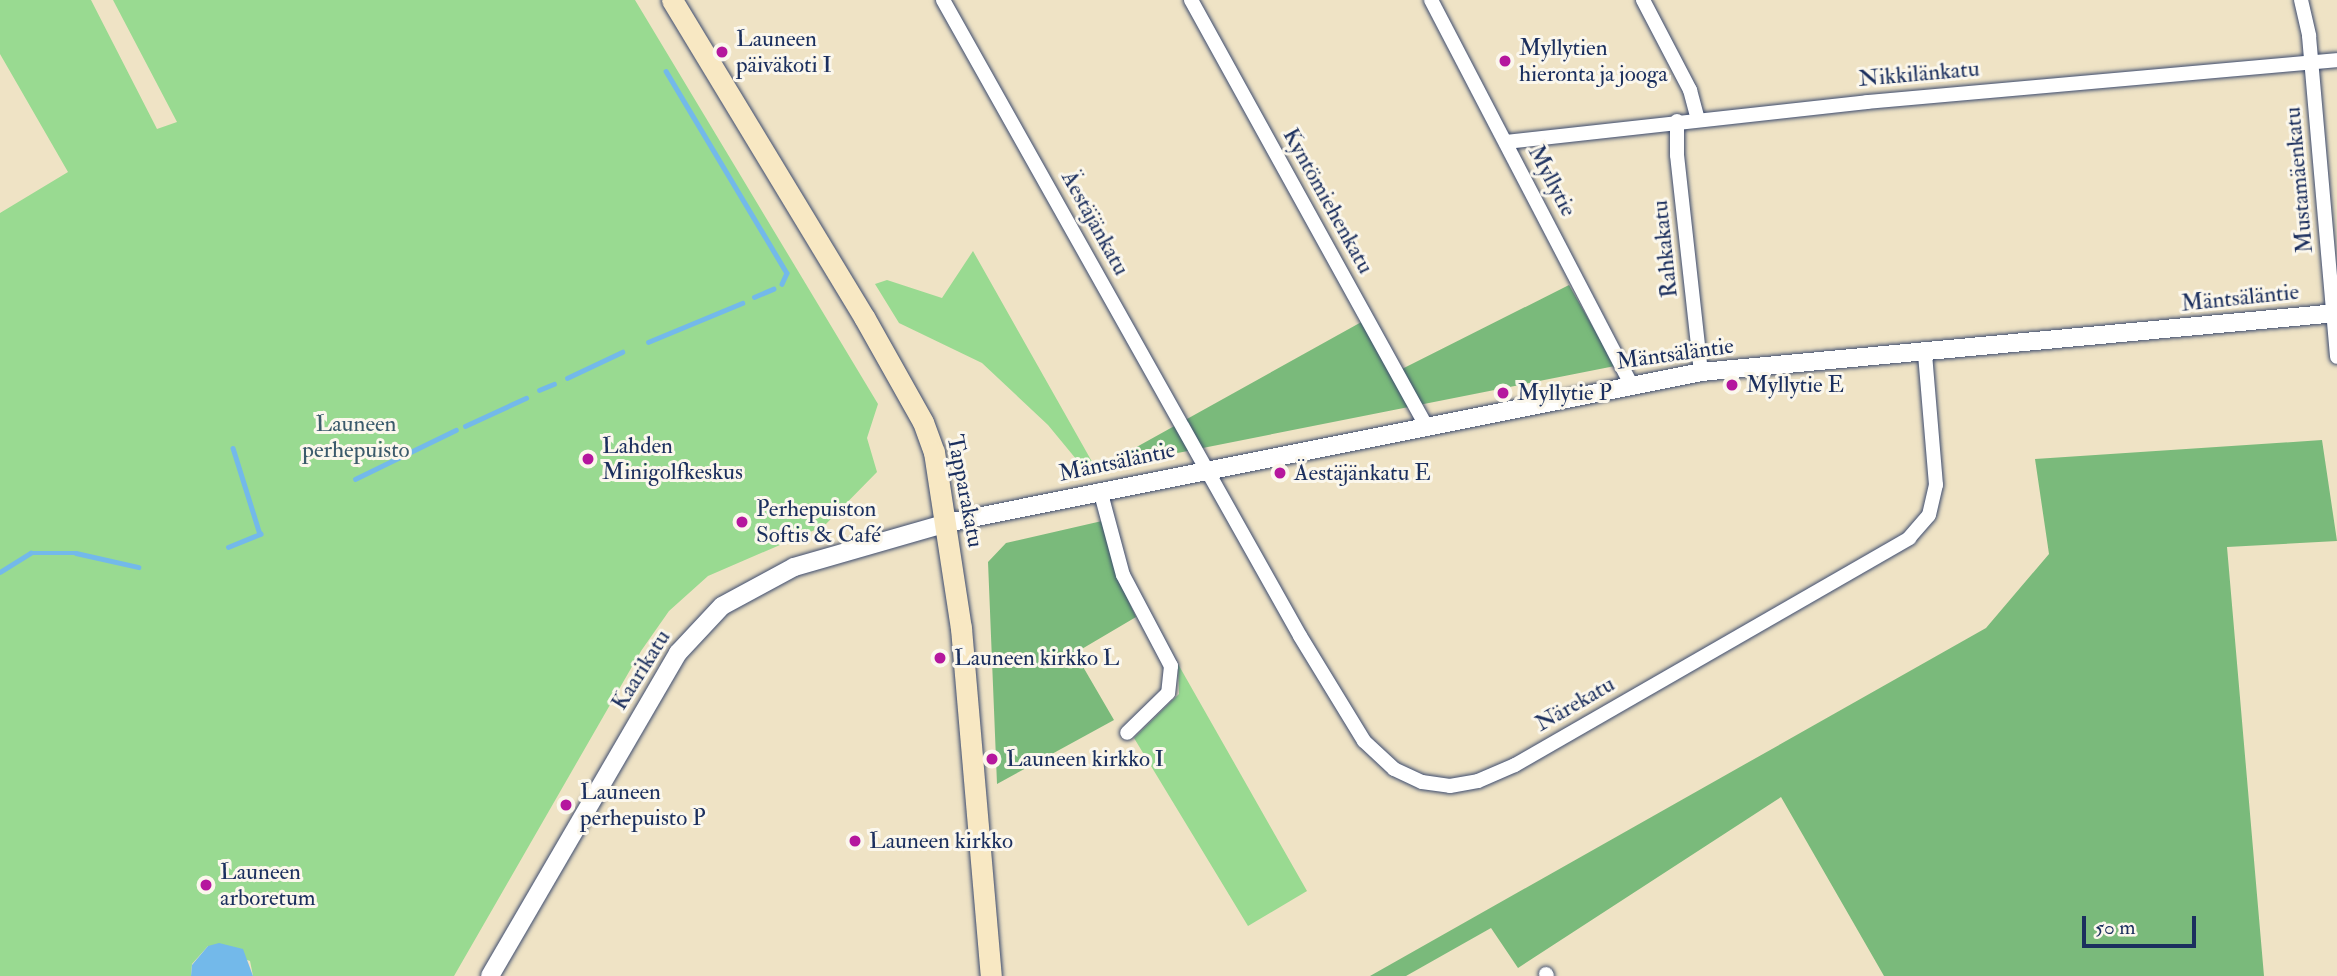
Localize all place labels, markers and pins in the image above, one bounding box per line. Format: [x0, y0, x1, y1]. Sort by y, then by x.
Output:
place label: Launeen päiväkoti I [736, 25, 832, 79]
place label: Myllytien hieronta ja jooga [1519, 34, 1668, 88]
marker: Launeen päiväkoti I [714, 44, 730, 60]
marker: Myllytien hieronta ja jooga [1497, 53, 1513, 69]
place label: Myllytie E [1746, 371, 1844, 399]
marker: Myllytie E [1724, 377, 1740, 393]
place label: Myllytie P [1517, 379, 1612, 407]
marker: Myllytie P [1495, 385, 1511, 401]
place label: Lahden Minigolfkeskus [602, 432, 743, 486]
marker: Lahden Minigolfkeskus [580, 451, 596, 467]
place label: Äestäjänkatu E [1294, 459, 1431, 487]
marker: Äestäjänkatu E [1272, 465, 1288, 481]
place label: Perhepuiston Softis & Café [756, 495, 881, 549]
marker: Perhepuiston Softis & Café [734, 514, 750, 530]
place label: Launeen kirkko L [954, 644, 1120, 672]
marker: Launeen kirkko L [932, 650, 948, 666]
place label: Launeen kirkko I [1006, 745, 1164, 773]
marker: Launeen kirkko I [984, 751, 1000, 767]
place label: Launeen perhepuisto P [580, 778, 706, 832]
marker: Launeen perhepuisto P [558, 797, 574, 813]
place label: Launeen kirkko [869, 827, 1013, 855]
marker: Launeen kirkko [847, 833, 863, 849]
place label: Launeen arboretum [220, 858, 316, 912]
marker: Launeen arboretum [198, 877, 214, 893]

